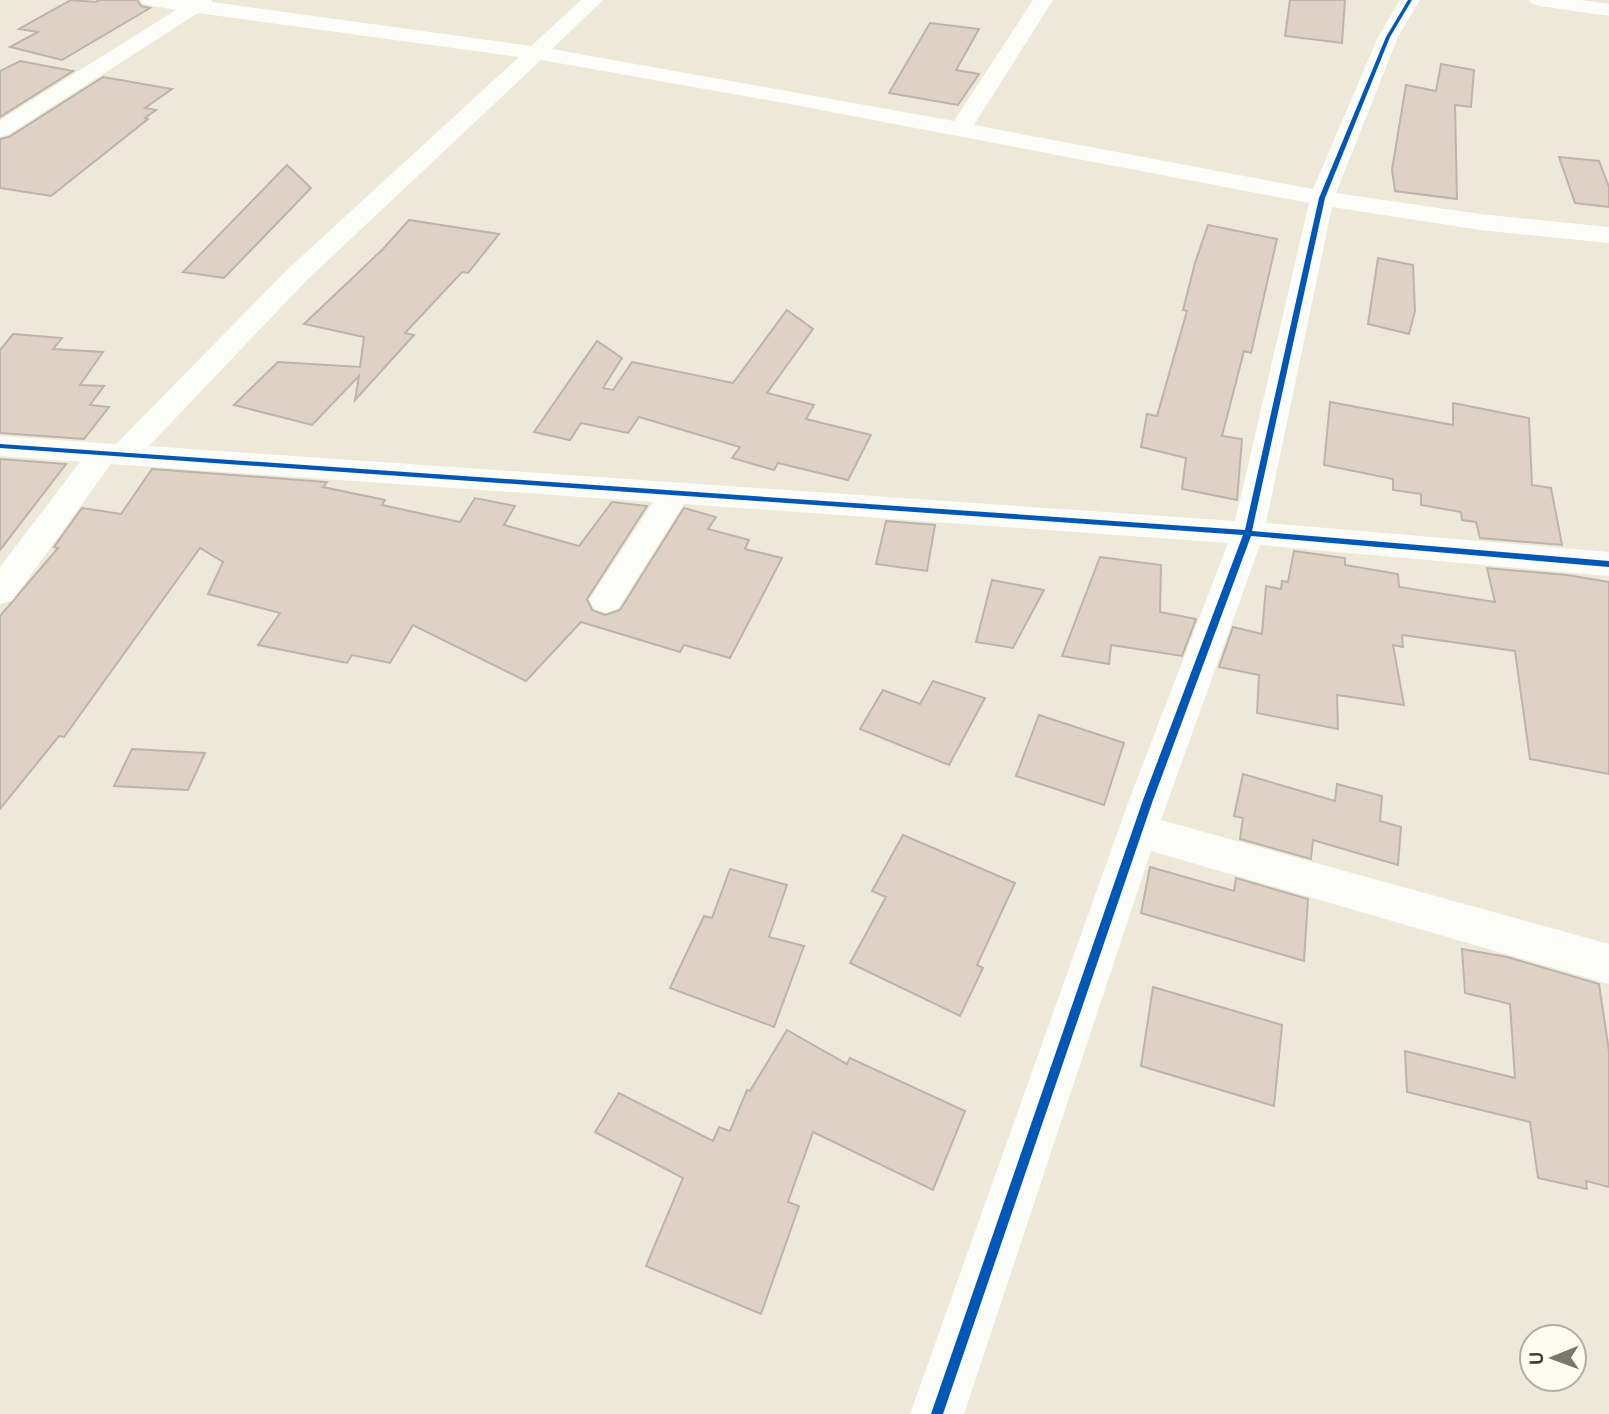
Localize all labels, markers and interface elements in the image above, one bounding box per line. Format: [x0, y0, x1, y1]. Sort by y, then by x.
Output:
north arrow [1518, 1323, 1588, 1393]
text: U [1524, 1352, 1549, 1365]

